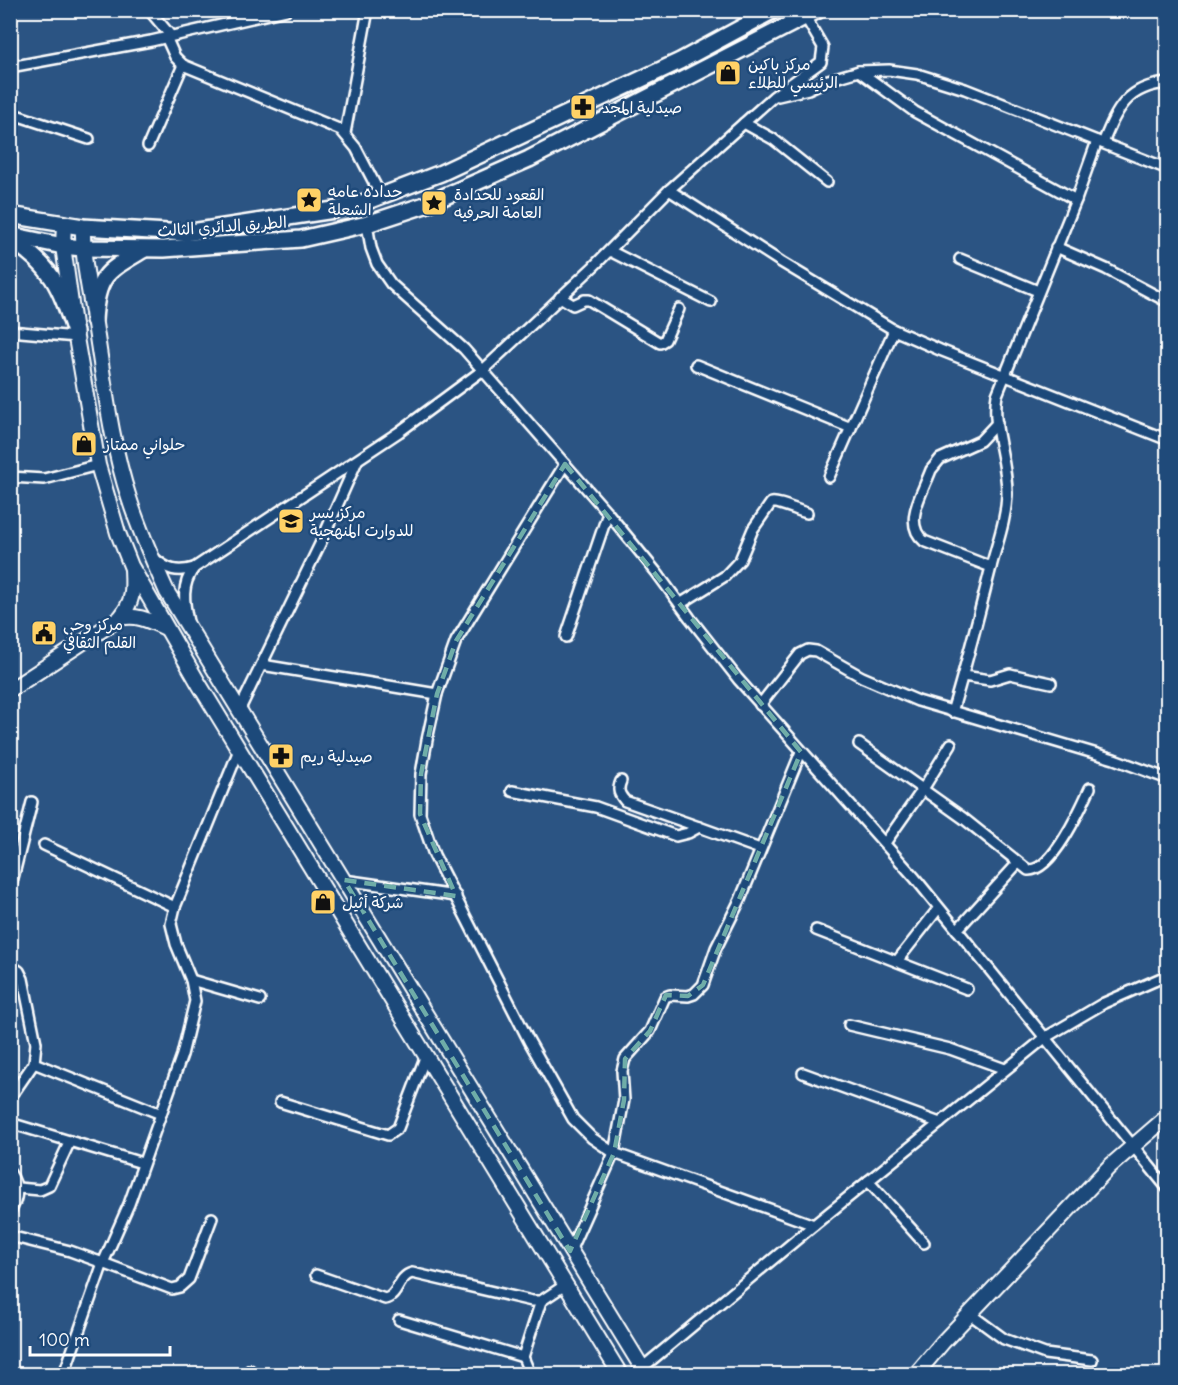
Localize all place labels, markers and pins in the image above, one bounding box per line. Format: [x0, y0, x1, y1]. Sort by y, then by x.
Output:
place label: مركز باكين الرئيسي للطلاء [748, 54, 838, 97]
shop icon: مركز باكين الرئيسي للطلاء [713, 58, 743, 88]
pharmacy icon: صيدلية المجد [568, 92, 598, 122]
place label: صيدلية المجد [602, 97, 682, 117]
place label: حداده عامه الشعلة [328, 181, 402, 219]
place label: القعود للحدادة العامة الحرفيه [454, 184, 545, 222]
place icon: حداده عامه الشعلة [294, 185, 324, 215]
place icon: القعود للحدادة العامة الحرفيه [419, 188, 449, 218]
shop icon: حلواني ممتاز [69, 429, 99, 459]
place label: حلواني ممتاز [102, 434, 185, 459]
place label: مركز يسر للدوارت المنهجية [308, 502, 413, 540]
school or university icon: مركز يسر للدوارت المنهجية [276, 506, 306, 536]
place label: مركز وحي القلم الثقافي [63, 614, 136, 655]
public building icon: مركز وحي القلم الثقافي [29, 618, 59, 648]
pharmacy icon: صيدلية ريم [266, 741, 296, 771]
place label: صيدلية ريم [300, 746, 373, 769]
shop icon: شركة أثيل [308, 887, 338, 917]
place label: شركة أثيل [342, 892, 404, 912]

